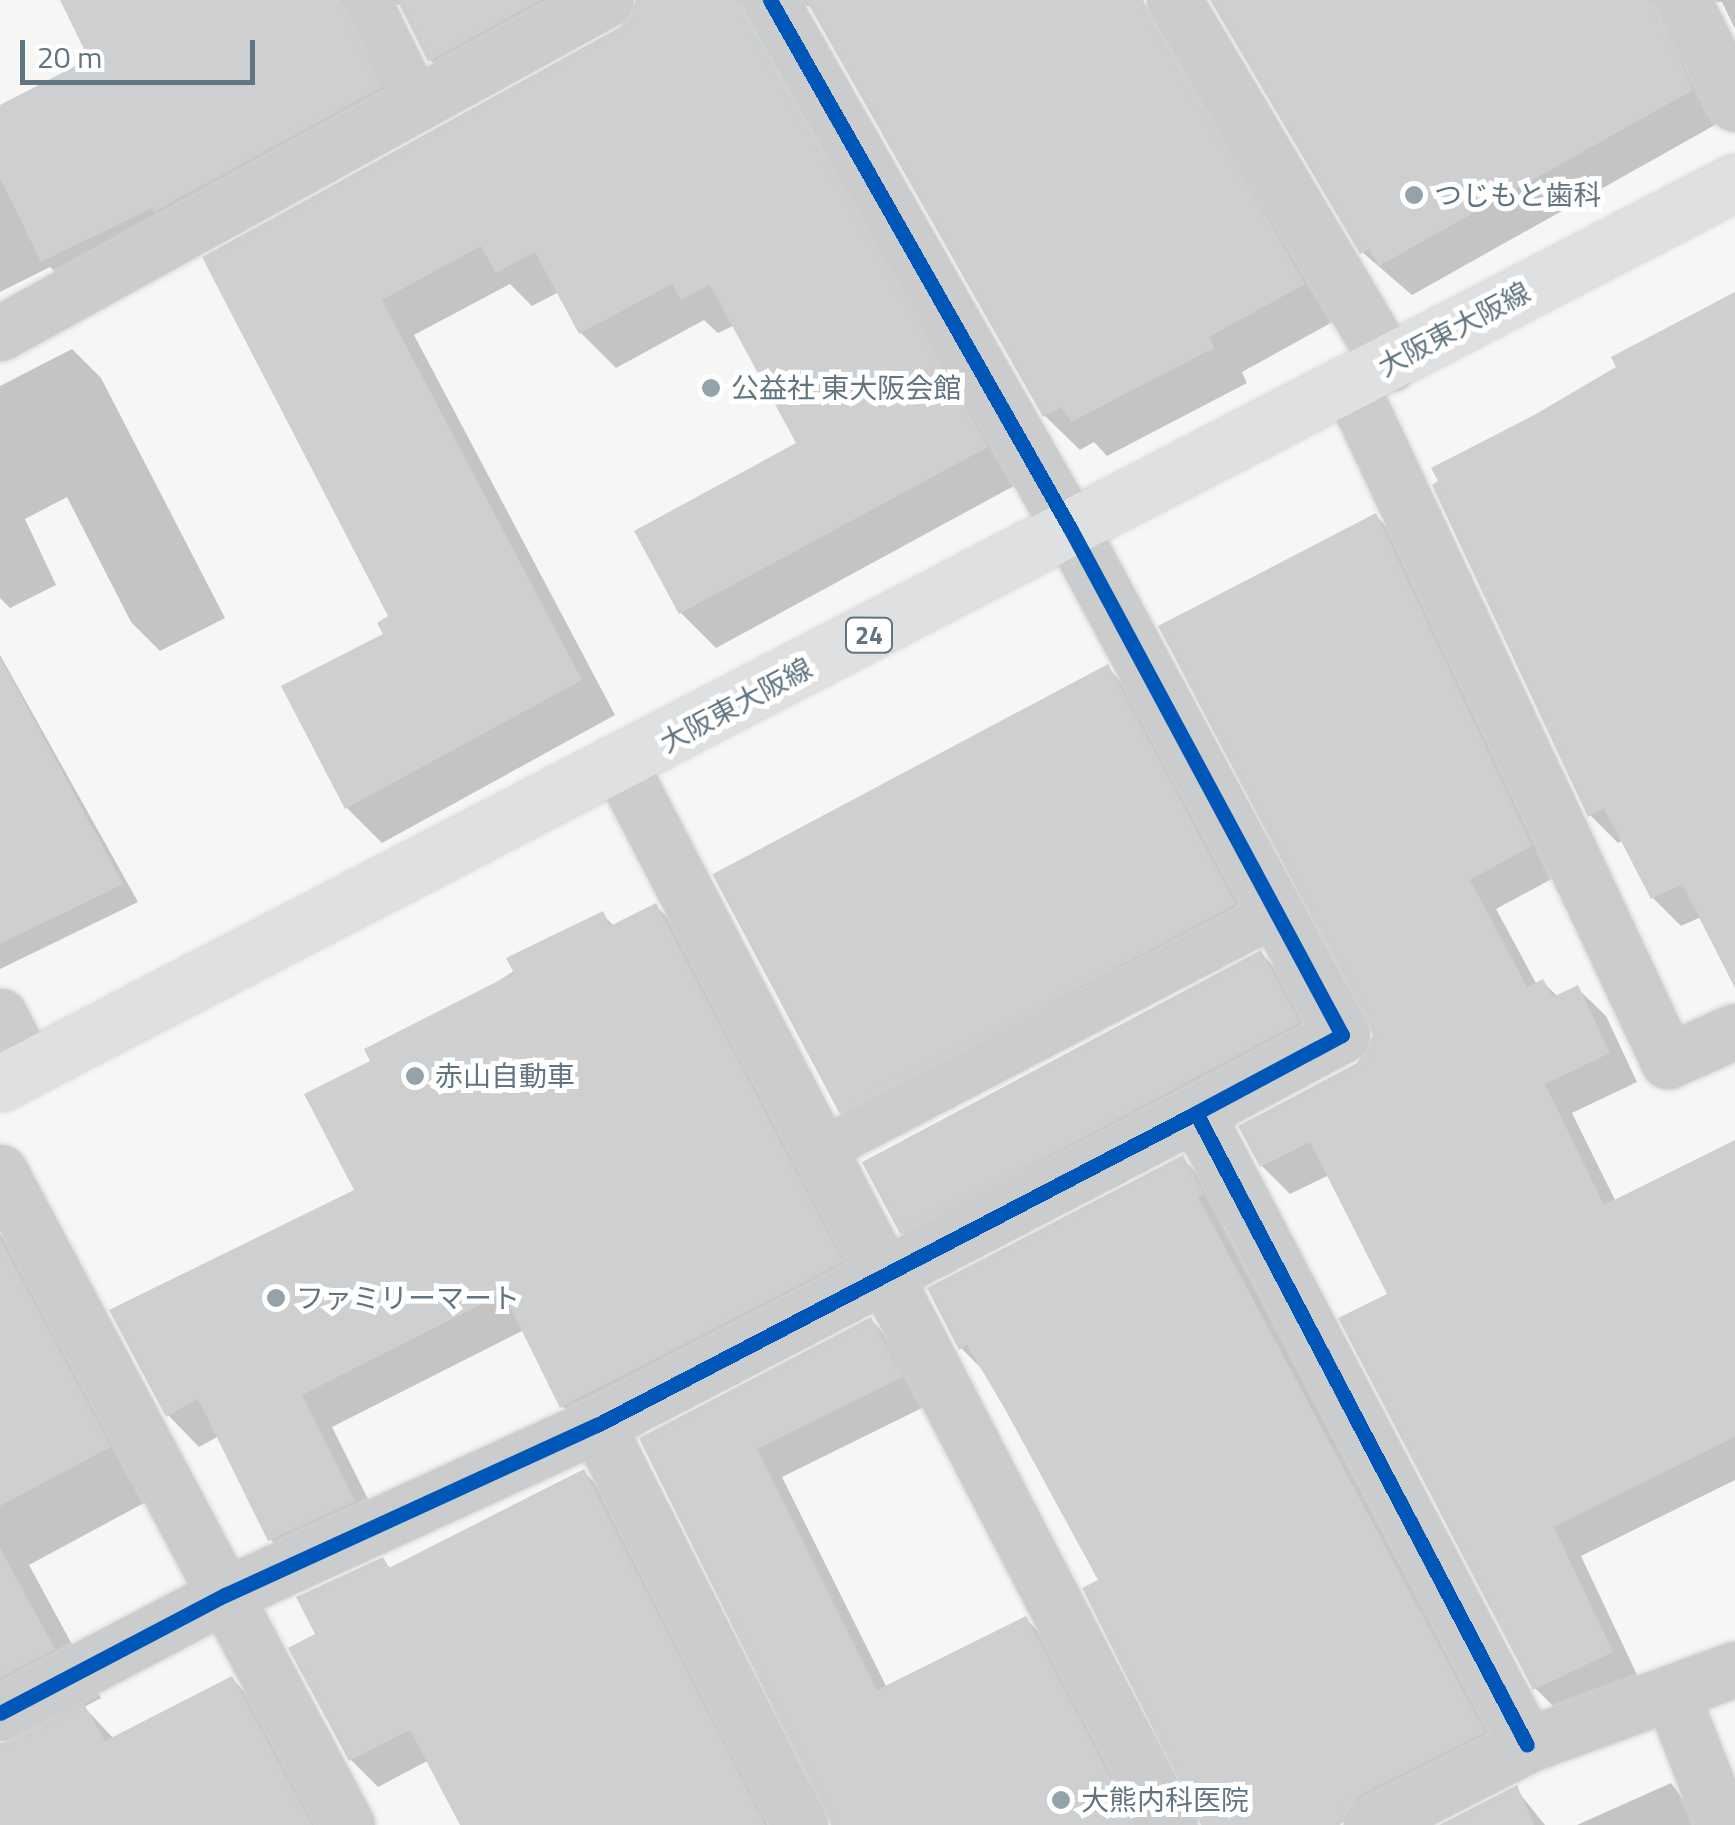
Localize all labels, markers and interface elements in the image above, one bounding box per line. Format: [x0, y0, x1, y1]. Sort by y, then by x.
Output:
scale bar [25, 20, 260, 82]
text: 20 m [37, 34, 102, 80]
place label: つじもと歯科 [1434, 178, 1602, 212]
marker: つじもと歯科 [1403, 184, 1425, 206]
street label: 大阪東大阪線 [1372, 275, 1536, 383]
place label: 公益社 東大阪会館 [731, 371, 961, 405]
marker: 公益社 東大阪会館 [700, 377, 722, 399]
road number: 24 [844, 615, 894, 655]
street label: 大阪東大阪線 [654, 651, 818, 759]
place label: 赤山自動車 [435, 1059, 575, 1093]
marker: 赤山自動車 [404, 1065, 426, 1087]
place label: ファミリーマート [296, 1281, 520, 1315]
marker: ファミリーマート [265, 1287, 287, 1309]
place label: 大熊内科医院 [1081, 1783, 1249, 1817]
marker: 大熊内科医院 [1050, 1789, 1072, 1811]

